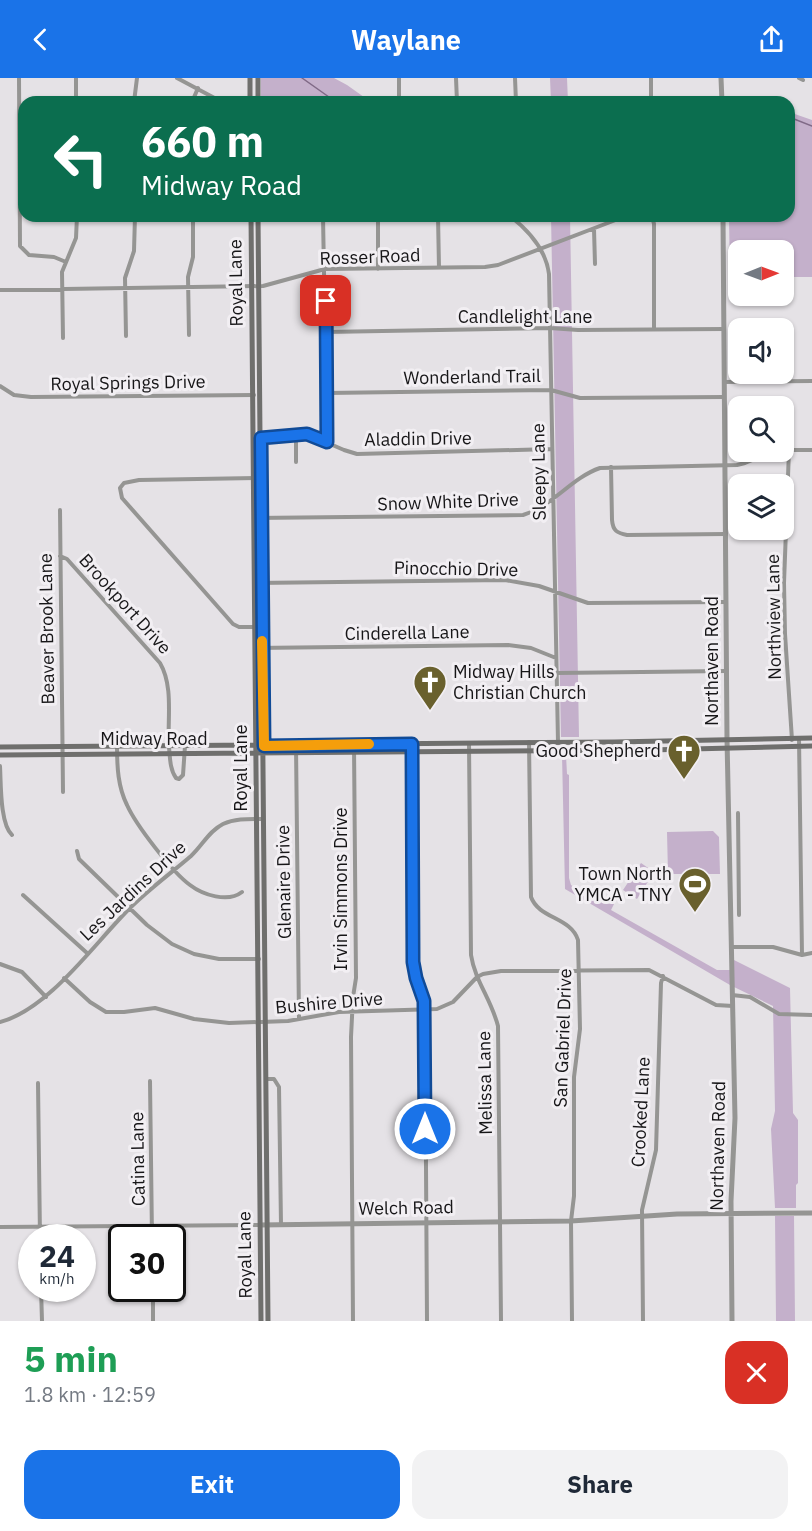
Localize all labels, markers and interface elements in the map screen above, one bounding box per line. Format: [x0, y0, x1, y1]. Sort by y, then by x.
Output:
text: Waylane [351, 22, 461, 57]
icon: back [24, 23, 57, 56]
icon: share [755, 23, 788, 56]
text: 660 m [141, 114, 264, 169]
icon: left [42, 120, 120, 198]
text: Midway Road [141, 167, 302, 202]
street label: Royal Lane [223, 239, 248, 327]
north arrow [728, 240, 794, 306]
map controls [728, 240, 794, 540]
street label: Rosser Road [319, 243, 421, 270]
pin [300, 275, 351, 326]
icon: arrive [309, 284, 342, 317]
street label: Candlelight Lane [458, 305, 592, 328]
button: sound [728, 318, 794, 384]
street label: Wonderland Trail [403, 364, 541, 389]
street label: Royal Springs Drive [50, 370, 206, 395]
button: search [728, 396, 794, 462]
street label: Sleepy Lane [526, 423, 551, 521]
street label: Aladdin Drive [364, 426, 472, 451]
button: layers [728, 474, 794, 540]
street label: Snow White Drive [377, 488, 519, 515]
street label: Brookport Drive [74, 549, 177, 659]
street label: Beaver Brook Lane [34, 553, 59, 705]
street label: Northview Lane [761, 554, 786, 680]
street label: Pinocchio Drive [394, 556, 519, 581]
street label: Northaven Road [700, 596, 723, 726]
street label: Cinderella Lane [344, 620, 470, 645]
place label: Midway Hills Christian Church [453, 660, 586, 704]
church icon: Midway Hills Christian Church [412, 664, 448, 711]
street label: Royal Lane [229, 724, 252, 812]
street label: Midway Road [100, 727, 208, 750]
church icon: Good Shepherd [666, 733, 702, 780]
place label: Good Shepherd [536, 739, 661, 762]
street label: Irvin Simmons Drive [329, 807, 352, 971]
street label: Glenaire Drive [271, 825, 296, 939]
street label: Les Jardins Drive [75, 835, 191, 946]
place label: Town North YMCA - TNY [575, 862, 672, 906]
sports icon: Town North YMCA - TNY [677, 866, 713, 913]
street label: San Gabriel Drive [549, 968, 576, 1108]
street label: Bushire Drive [274, 986, 384, 1019]
street label: Melissa Lane [472, 1031, 497, 1135]
street label: Crooked Lane [626, 1056, 655, 1168]
street label: Northaven Road [705, 1081, 730, 1211]
position arrow [393, 1097, 457, 1161]
street label: Catina Lane [125, 1111, 150, 1206]
street label: Welch Road [358, 1195, 454, 1220]
street label: Royal Lane [232, 1211, 257, 1299]
speed limit sign: 30 [108, 1224, 186, 1302]
text: 24 [39, 1236, 75, 1275]
text: km/h [39, 1269, 75, 1288]
text: 5 min [24, 1335, 118, 1382]
button: close [725, 1341, 788, 1404]
text: 1.8 km · 12:59 [24, 1381, 156, 1408]
button: Exit [24, 1450, 400, 1519]
button: Share [412, 1450, 788, 1519]

